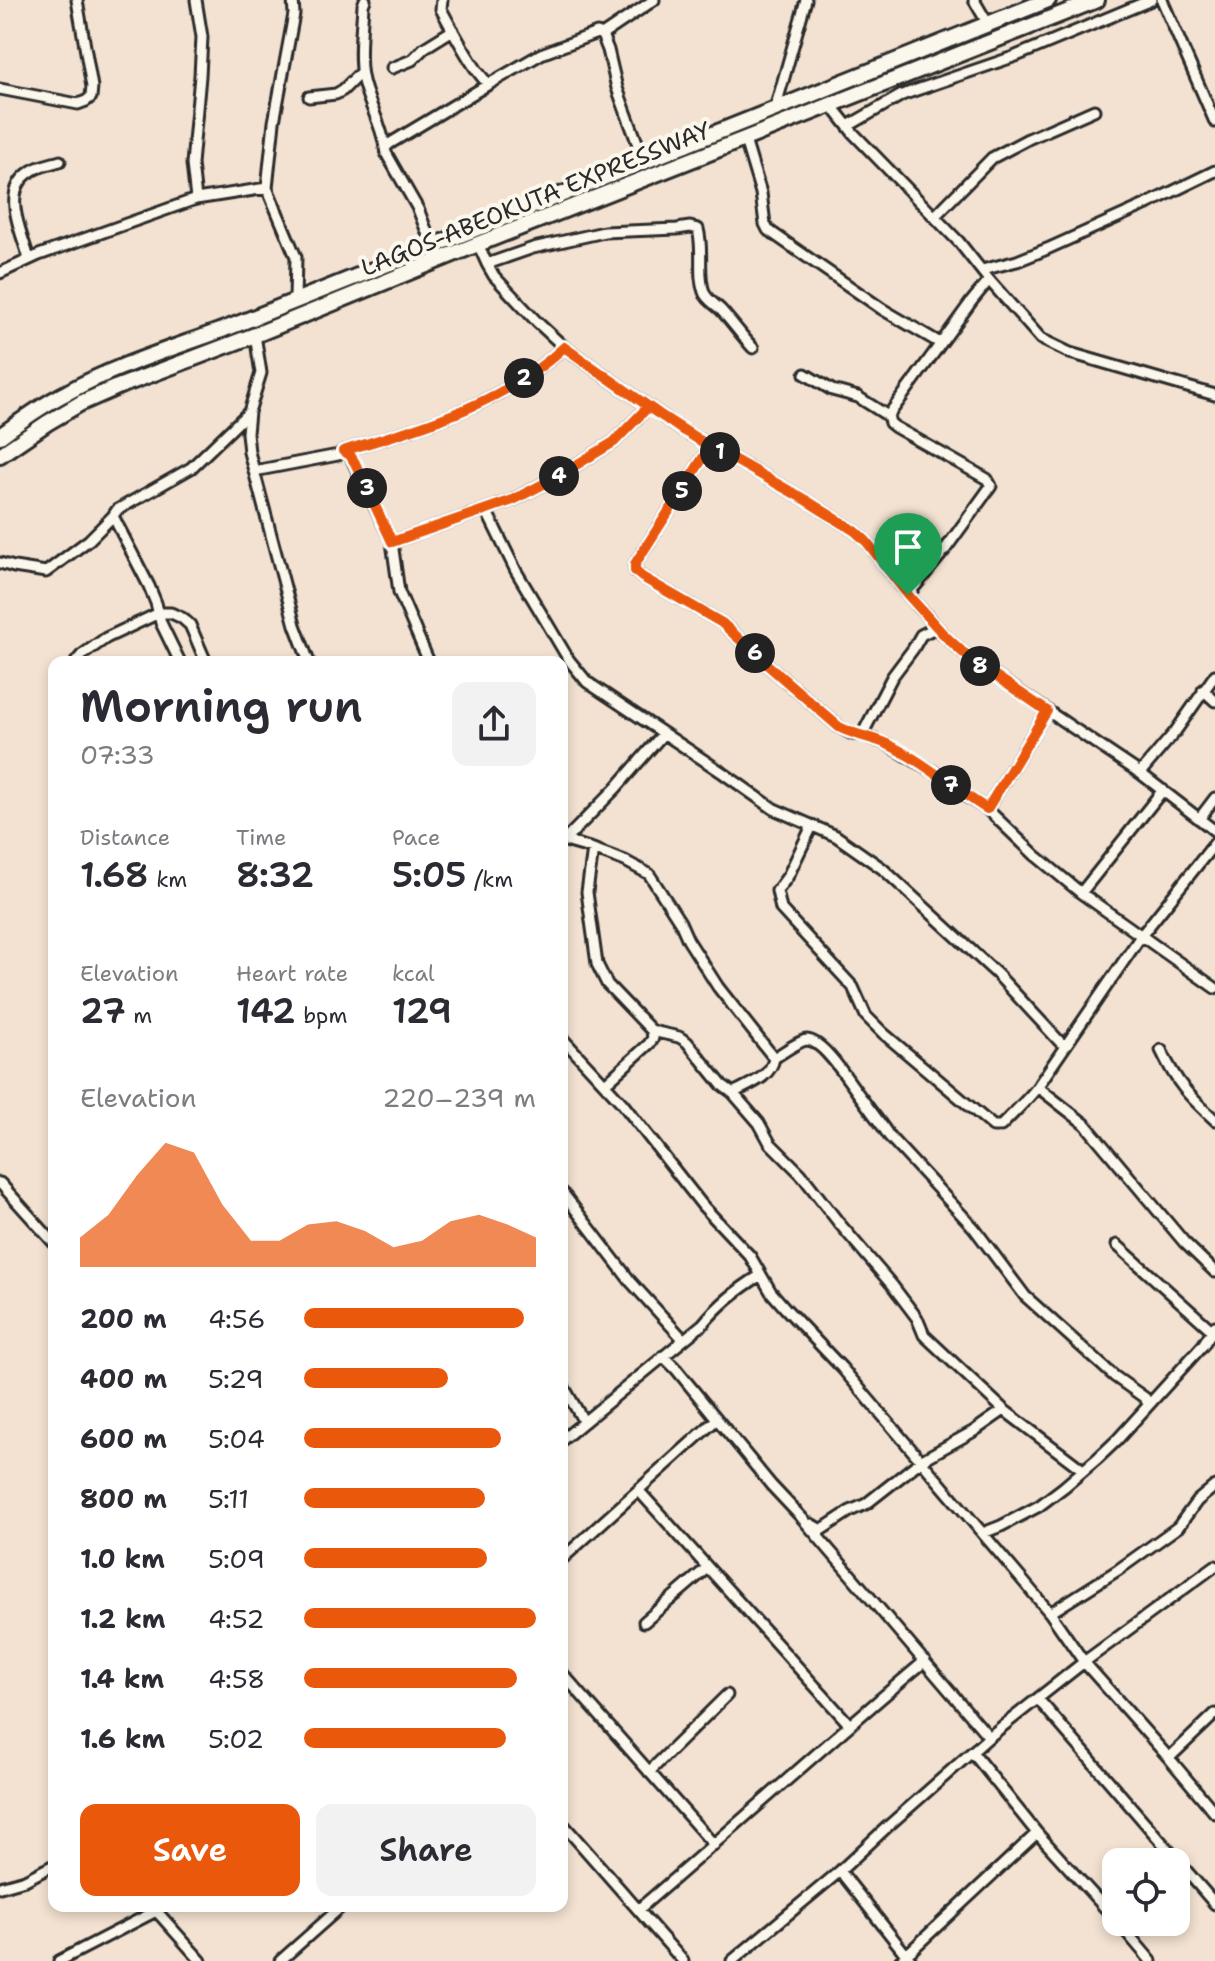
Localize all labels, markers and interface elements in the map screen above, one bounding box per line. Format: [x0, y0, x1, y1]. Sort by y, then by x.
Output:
street label: LAGOS-ABEOKUTA EXPRESSWAY [356, 114, 716, 284]
pin: 2 [504, 358, 544, 398]
text: 2 [516, 363, 532, 392]
pin: 1 [700, 432, 740, 472]
text: 1 [715, 437, 725, 466]
pin: 4 [539, 456, 579, 496]
text: 4 [551, 461, 567, 490]
pin: 3 [347, 468, 387, 508]
pin: 5 [662, 471, 702, 511]
text: 3 [359, 473, 375, 502]
text: 5 [675, 476, 689, 505]
pin [874, 513, 942, 595]
icon: arrive [886, 525, 930, 569]
pin: 6 [735, 633, 775, 673]
text: 6 [747, 638, 763, 667]
pin: 8 [960, 646, 1000, 686]
text: 8 [972, 651, 988, 680]
text: Morning run [80, 677, 363, 736]
button: share [452, 682, 536, 766]
text: 07:33 [80, 737, 155, 772]
pin: 7 [931, 765, 971, 805]
text: 7 [943, 770, 959, 799]
text: Distance [80, 823, 170, 852]
text: Time [236, 823, 286, 852]
text: Pace [392, 823, 440, 852]
text: 1.68 [80, 852, 149, 898]
text: 8:32 [236, 852, 314, 898]
text: 5:05 [392, 852, 466, 898]
text: km [149, 865, 187, 894]
text: /km [466, 865, 513, 894]
text: Elevation [80, 959, 178, 988]
text: Heart rate [236, 959, 348, 988]
text: kcal [392, 959, 435, 988]
text: 27 [80, 988, 126, 1034]
text: 142 [236, 988, 296, 1034]
text: 129 [392, 988, 452, 1034]
text: m [126, 1001, 152, 1030]
text: bpm [296, 1001, 347, 1030]
text: Elevation [80, 1080, 196, 1115]
text: 220–239 m [382, 1080, 536, 1115]
text: 200 m [80, 1301, 167, 1336]
text: 4:56 [208, 1301, 265, 1336]
text: 400 m [80, 1361, 167, 1396]
text: 5:29 [208, 1361, 264, 1396]
text: 600 m [80, 1421, 167, 1456]
text: 5:04 [208, 1421, 265, 1456]
text: 800 m [80, 1481, 167, 1516]
text: 5:11 [208, 1481, 249, 1516]
text: 1.0 km [80, 1541, 165, 1576]
text: 5:09 [208, 1541, 265, 1576]
text: 1.2 km [80, 1601, 165, 1636]
text: 4:52 [208, 1601, 264, 1636]
text: 1.4 km [80, 1661, 164, 1696]
text: 4:58 [208, 1661, 265, 1696]
text: 1.6 km [80, 1721, 165, 1756]
text: 5:02 [208, 1721, 264, 1756]
button: Save [80, 1804, 300, 1896]
button: Share [316, 1804, 536, 1896]
map controls [1102, 1848, 1190, 1936]
button: locate [1102, 1848, 1190, 1936]

